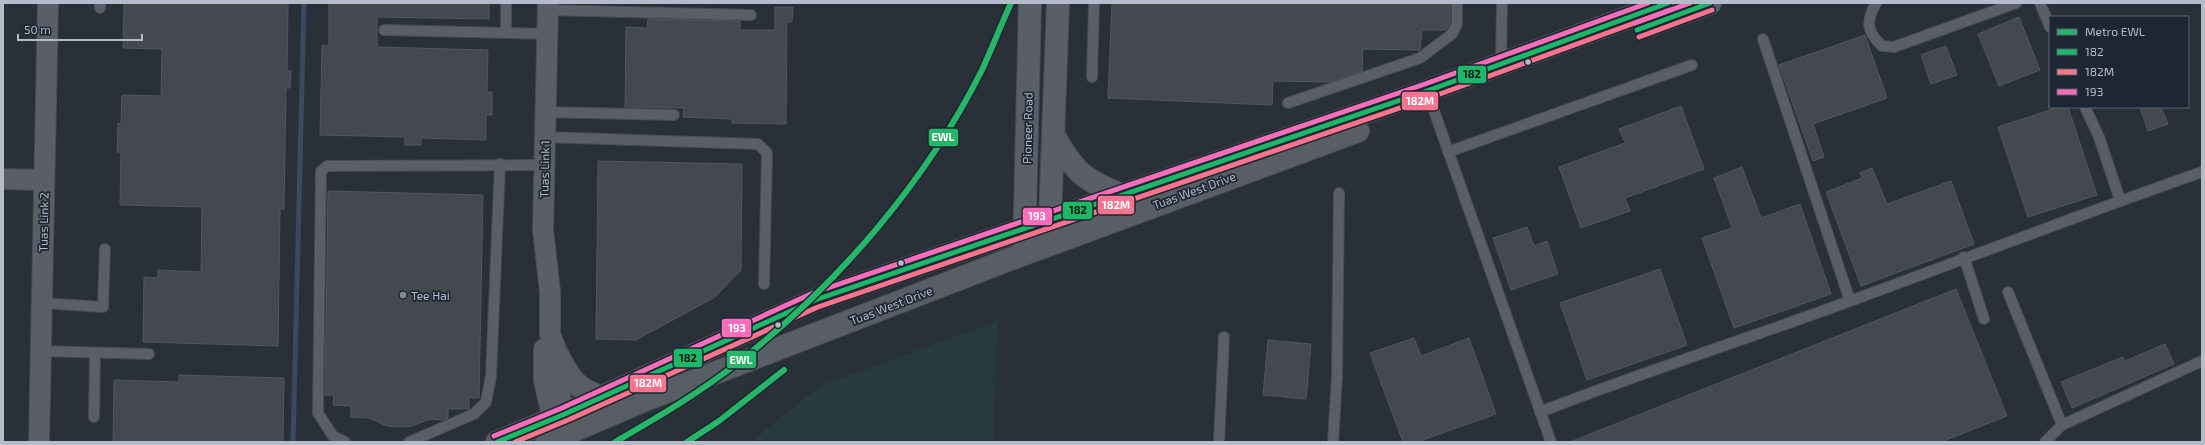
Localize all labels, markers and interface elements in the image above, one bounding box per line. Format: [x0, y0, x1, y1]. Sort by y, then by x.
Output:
scale bar [18, 16, 142, 42]
legend [2049, 16, 2189, 108]
text: 50 m [24, 22, 51, 36]
text: Metro EWL [2085, 24, 2145, 38]
text: 182 [2085, 44, 2104, 58]
unlabelled marker [1523, 57, 1533, 67]
text: 182M [2085, 64, 2114, 78]
line badge: 182 [1457, 65, 1487, 84]
text: 182 [1463, 67, 1481, 80]
text: 193 [2085, 84, 2103, 98]
line badge: 182M [1401, 91, 1439, 111]
street label: Pioneer Road [1019, 92, 1035, 164]
text: 182M [1406, 94, 1434, 107]
line badge: EWL [928, 128, 959, 147]
text: EWL [932, 130, 955, 143]
street label: Tuas Link 1 [536, 140, 552, 198]
street label: Tuas West Drive [1151, 168, 1237, 212]
street label: Tuas Link 2 [35, 192, 51, 252]
line badge: 182M [1097, 195, 1135, 215]
text: 182M [1102, 198, 1130, 211]
line badge: 182 [1062, 201, 1093, 220]
text: 182 [1069, 203, 1087, 216]
line badge: 193 [1022, 207, 1053, 226]
text: 193 [1028, 209, 1046, 222]
unlabelled marker [896, 258, 906, 268]
street label: Tuas West Drive [848, 283, 934, 327]
place label: Tee Hai [411, 288, 450, 302]
marker: Tee Hai [398, 290, 408, 300]
line badge: 193 [721, 318, 752, 338]
unlabelled marker [773, 320, 783, 330]
text: 193 [728, 321, 746, 334]
line badge: 182 [673, 348, 703, 368]
line badge: EWL [726, 350, 757, 369]
text: 182 [679, 351, 697, 364]
text: EWL [730, 353, 753, 366]
line badge: 182M [629, 374, 667, 393]
text: 182M [634, 376, 662, 389]

